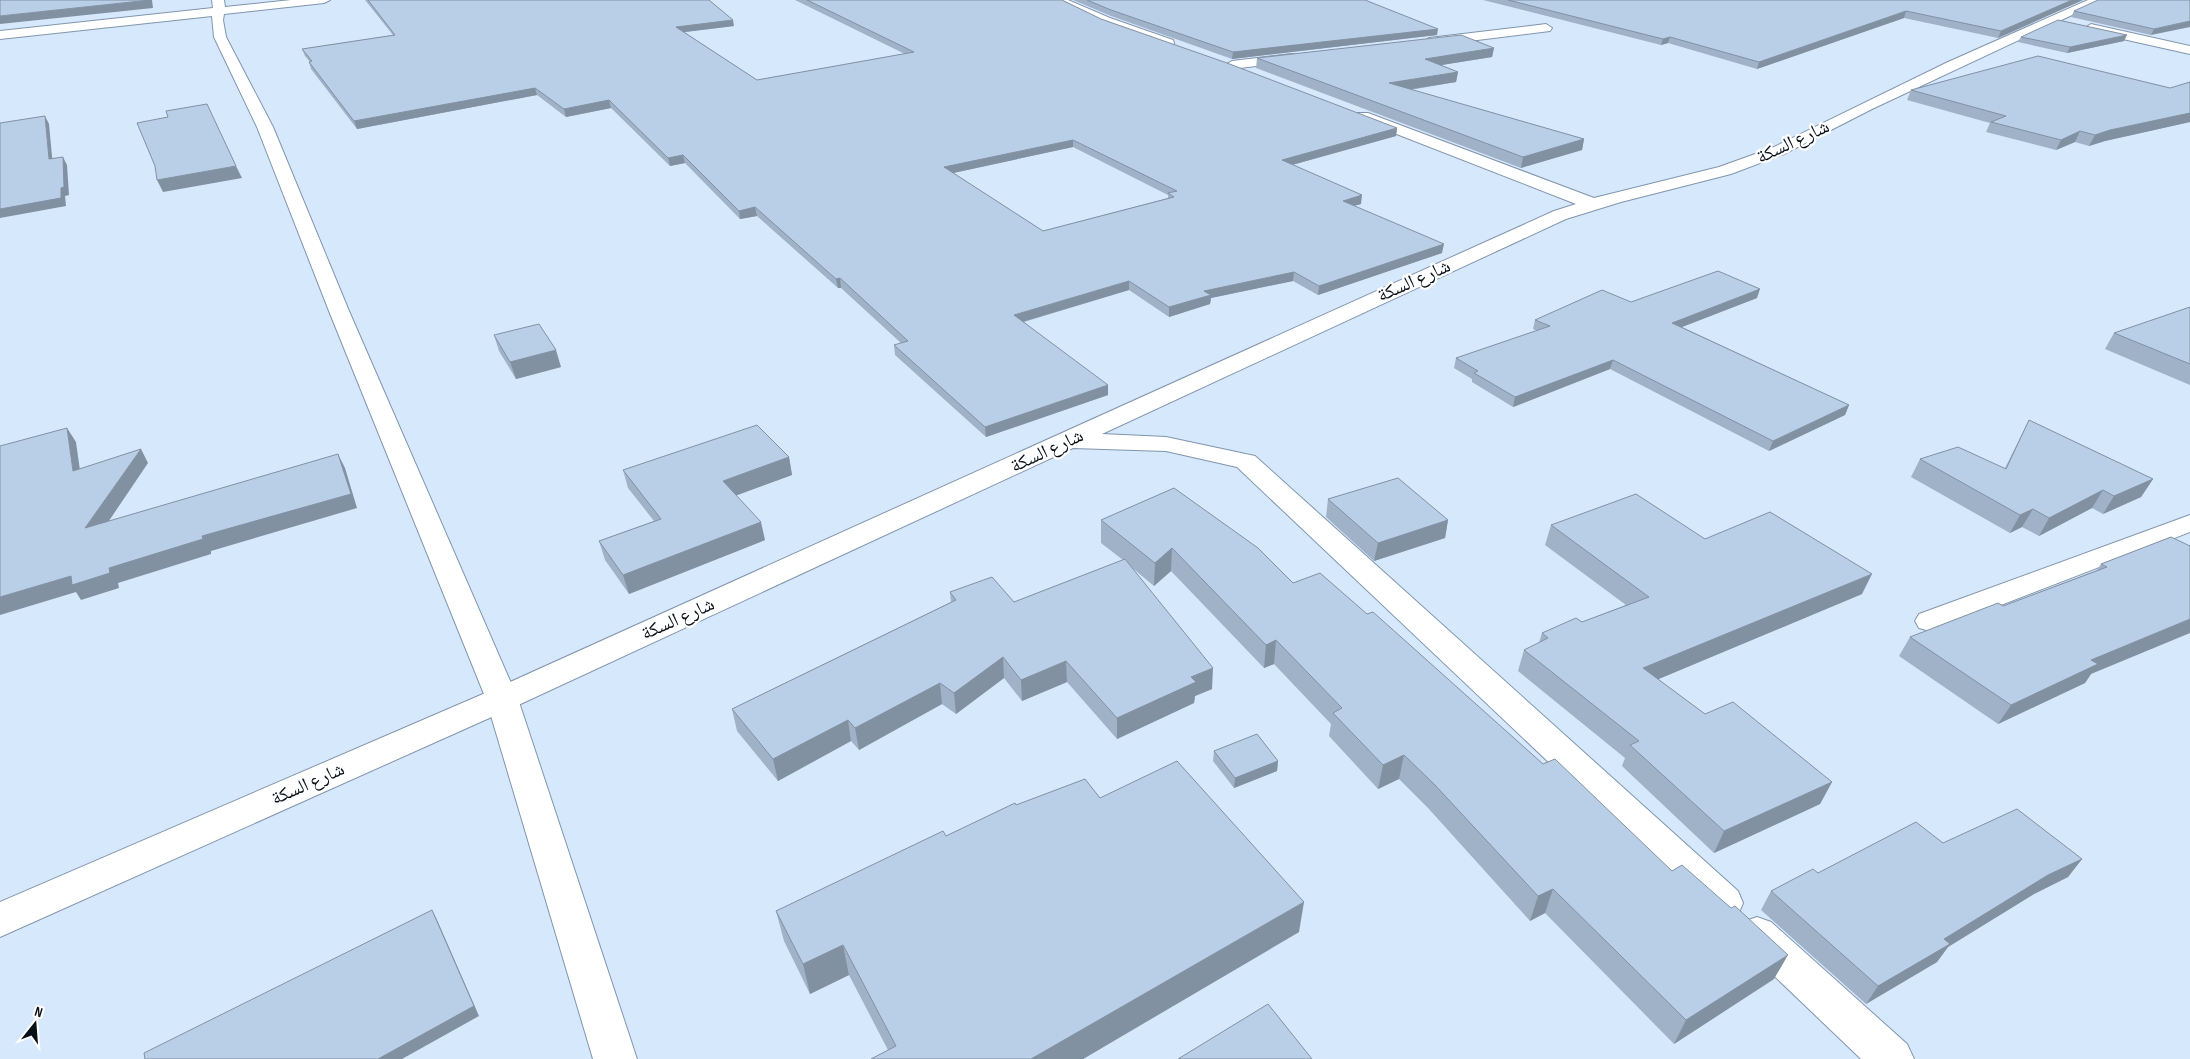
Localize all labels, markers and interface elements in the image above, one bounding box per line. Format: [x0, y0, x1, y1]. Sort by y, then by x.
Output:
street label: شارع السكة [1753, 115, 1833, 169]
street label: شارع السكة [1374, 255, 1454, 307]
street label: شارع السكة [1007, 424, 1087, 478]
street label: شارع السكة [638, 593, 718, 645]
street label: شارع السكة [268, 758, 348, 810]
north arrow [10, 999, 60, 1049]
text: N [33, 1003, 45, 1021]

